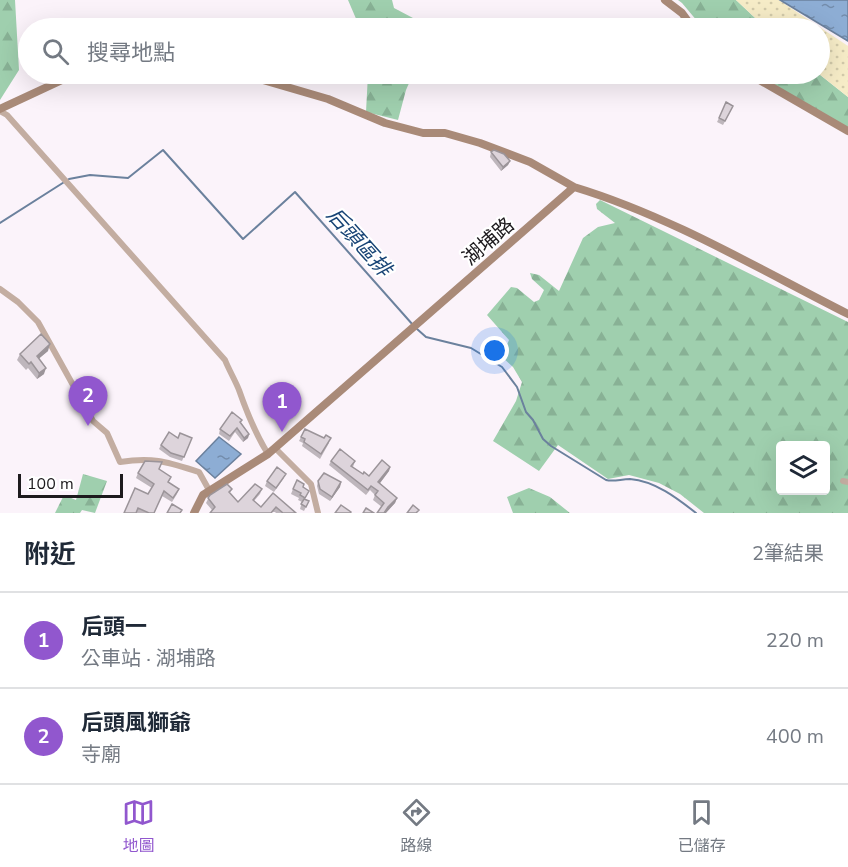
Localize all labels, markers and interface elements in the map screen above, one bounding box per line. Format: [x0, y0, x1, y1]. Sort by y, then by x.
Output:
search box [18, 18, 830, 84]
icon: search [39, 35, 72, 68]
text: 搜尋地點 [87, 38, 175, 68]
water label: 后頭區排 [320, 201, 400, 285]
street label: 湖埔路 [457, 212, 520, 271]
your location [480, 336, 509, 365]
pin: 2 [68, 376, 107, 426]
pin: 1 [262, 382, 302, 432]
map controls [776, 441, 830, 495]
button: layers [776, 441, 830, 495]
scale bar [18, 471, 123, 498]
text: 100 m [27, 473, 74, 495]
text: 附近 [24, 537, 76, 572]
text: 2筆結果 [752, 540, 824, 567]
text: 后頭一 [81, 612, 147, 642]
text: 1 [38, 627, 50, 654]
text: 220 m [766, 627, 824, 654]
text: 公車站 · 湖埔路 [81, 645, 216, 672]
text: 后頭風獅爺 [81, 708, 191, 738]
text: 2 [38, 723, 50, 750]
text: 400 m [766, 723, 824, 750]
text: 寺廟 [81, 741, 121, 768]
tab: 地圖 [122, 796, 155, 857]
tab: 路線 [400, 796, 433, 857]
tab: 已儲存 [678, 796, 726, 857]

